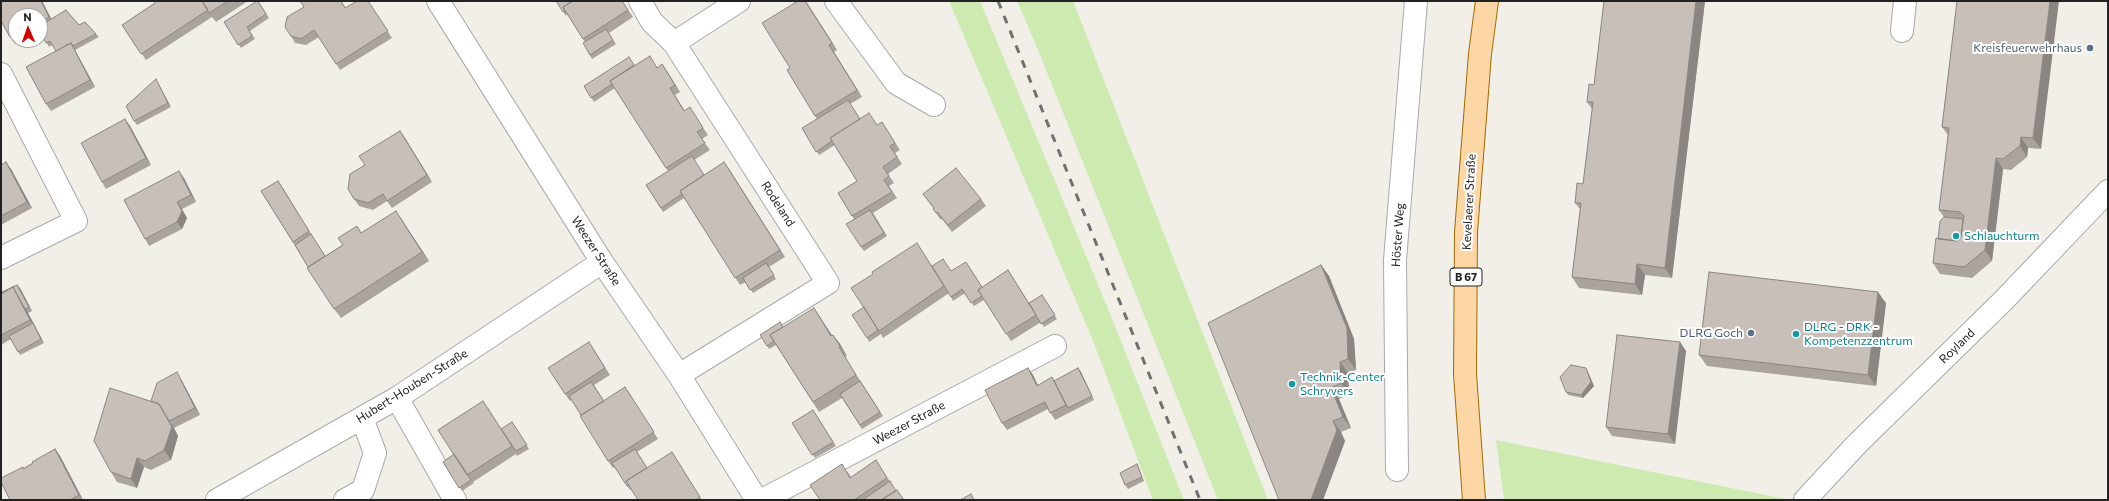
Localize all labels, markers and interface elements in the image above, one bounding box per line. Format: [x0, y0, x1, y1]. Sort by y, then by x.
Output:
north arrow [8, 8, 48, 48]
text: N [23, 10, 32, 23]
place label: Kreisfeuerwehrhaus [1973, 41, 2082, 55]
marker: Kreisfeuerwehrhaus [2085, 43, 2095, 53]
street label: Kevelaerer Straße [1459, 154, 1479, 250]
street label: Rodeland [758, 179, 798, 229]
street label: Höster Weg [1389, 203, 1407, 267]
street label: Weezer Straße [568, 214, 624, 288]
place label: Schlauchturm [1964, 229, 2040, 243]
marker: Schlauchturm [1951, 231, 1961, 241]
road number: B 67 [1450, 268, 1482, 286]
place label: DLRG - DRK - Kompetenzzentrum [1804, 320, 1913, 348]
place label: DLRG Goch [1680, 326, 1743, 340]
street label: Royland [1936, 326, 1978, 366]
marker: DLRG Goch [1746, 328, 1756, 338]
marker: DLRG - DRK - Kompetenzzentrum [1791, 329, 1801, 339]
street label: Hubert-Houben-Straße [354, 346, 470, 426]
place label: Technik-Center Schryvers [1300, 370, 1385, 398]
marker: Technik-Center Schryvers [1287, 379, 1297, 389]
street label: Weezer Straße [870, 398, 948, 448]

